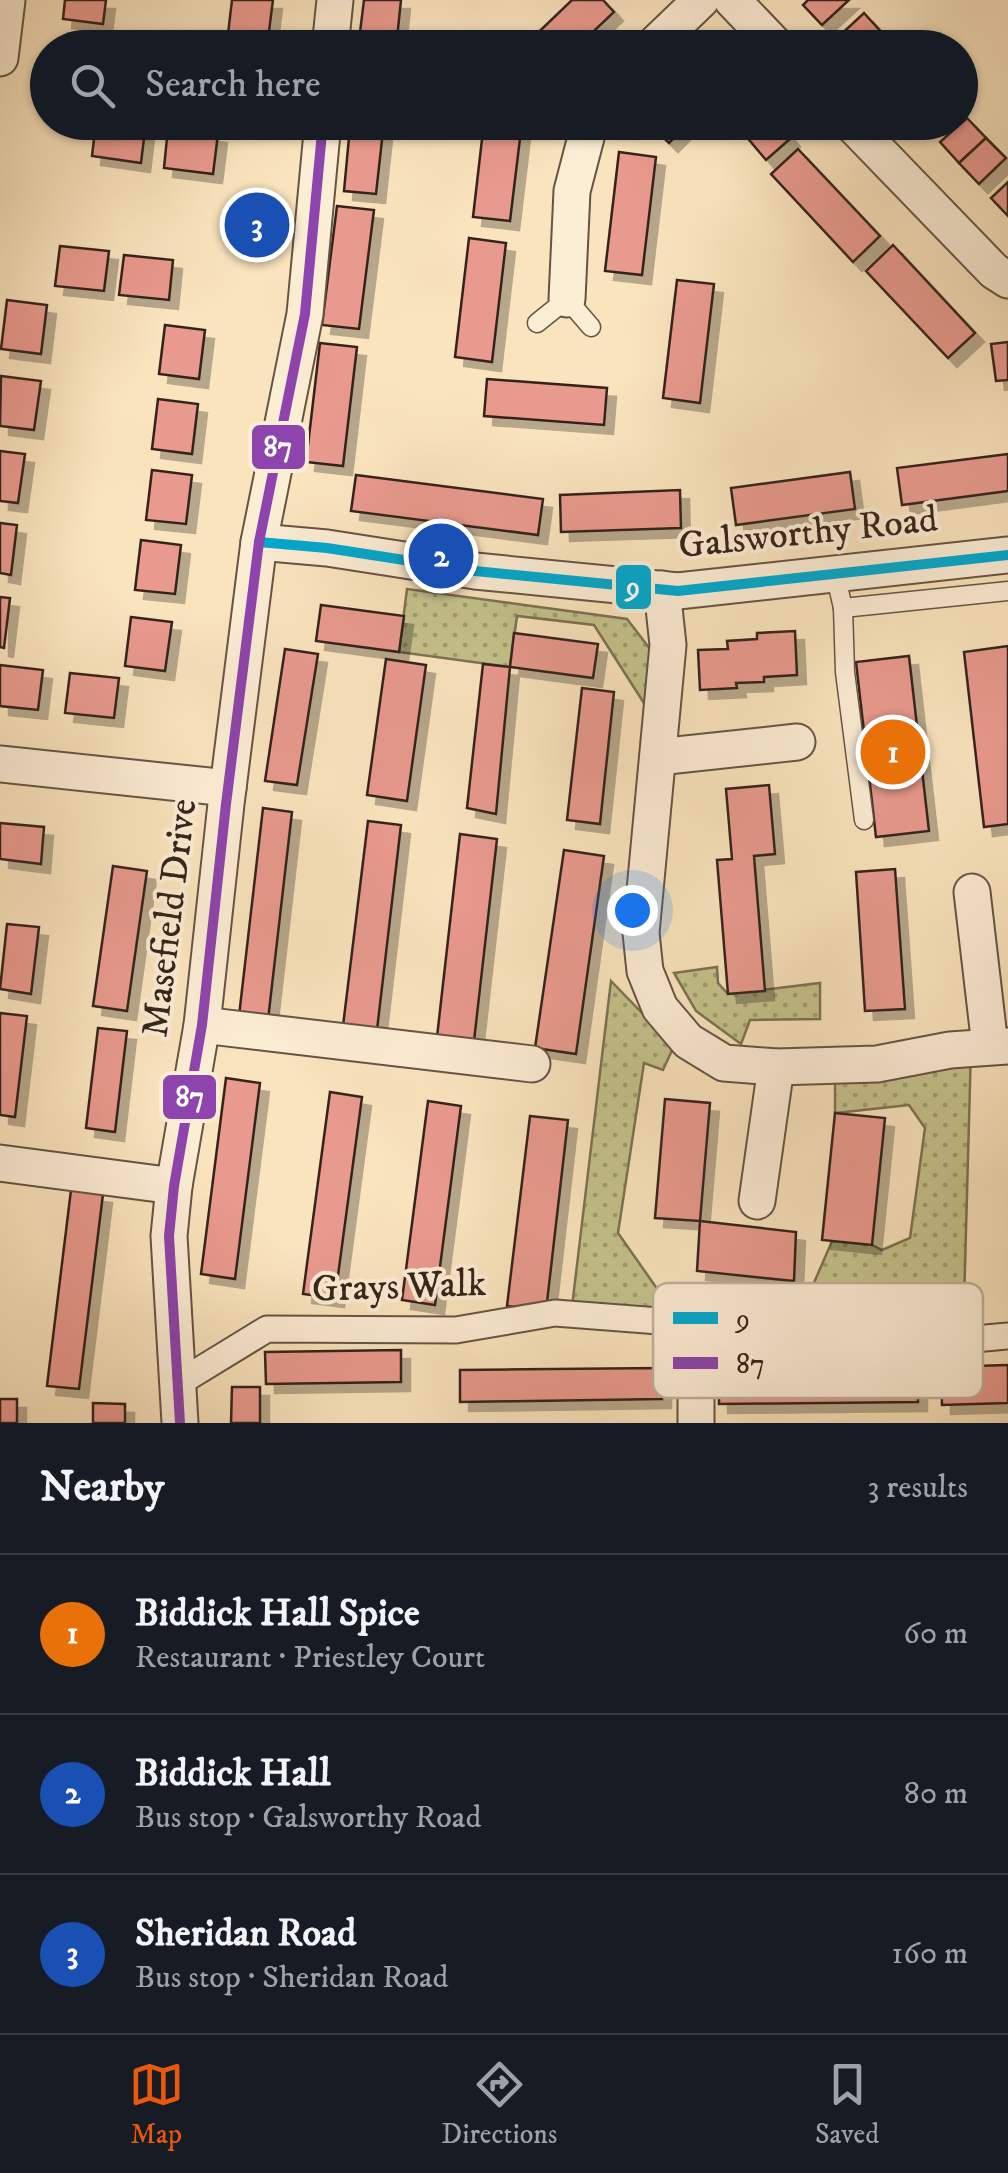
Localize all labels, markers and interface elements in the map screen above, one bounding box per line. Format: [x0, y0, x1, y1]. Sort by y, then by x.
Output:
search box [30, 30, 978, 140]
icon: search [65, 58, 120, 113]
text: Search here [145, 61, 321, 109]
pin: 3 [224, 188, 290, 262]
line badge: 87 [250, 423, 307, 471]
text: 87 [264, 430, 292, 465]
street label: Galsworthy Road [676, 496, 940, 570]
pin: 2 [408, 518, 474, 594]
line badge: 9 [614, 563, 653, 611]
text: 9 [624, 570, 640, 605]
pin: 1 [860, 714, 926, 790]
street label: Masefield Drive [132, 796, 208, 1040]
your location [607, 885, 658, 936]
line badge: 87 [161, 1073, 218, 1121]
text: 87 [176, 1080, 204, 1115]
street label: Grays Walk [311, 1260, 487, 1314]
legend [653, 1283, 983, 1398]
text: 9 [734, 1302, 750, 1337]
text: 87 [736, 1347, 765, 1382]
text: Nearby [40, 1462, 164, 1514]
text: 3 results [867, 1468, 968, 1508]
text: Biddick Hall Spice [135, 1590, 420, 1638]
text: 1 [67, 1614, 78, 1654]
text: 60 m [903, 1614, 968, 1654]
text: Restaurant · Priestley Court [135, 1638, 485, 1678]
text: Biddick Hall [135, 1750, 331, 1798]
text: 2 [65, 1774, 80, 1814]
text: 80 m [904, 1774, 968, 1814]
text: Bus stop · Galsworthy Road [135, 1798, 481, 1838]
text: Sheridan Road [135, 1910, 356, 1958]
text: 3 [67, 1934, 78, 1974]
text: 160 m [892, 1934, 968, 1974]
text: Bus stop · Sheridan Road [135, 1958, 449, 1998]
tab: Map [129, 2057, 184, 2152]
tab: Directions [441, 2057, 557, 2152]
tab: Saved [815, 2057, 879, 2152]

